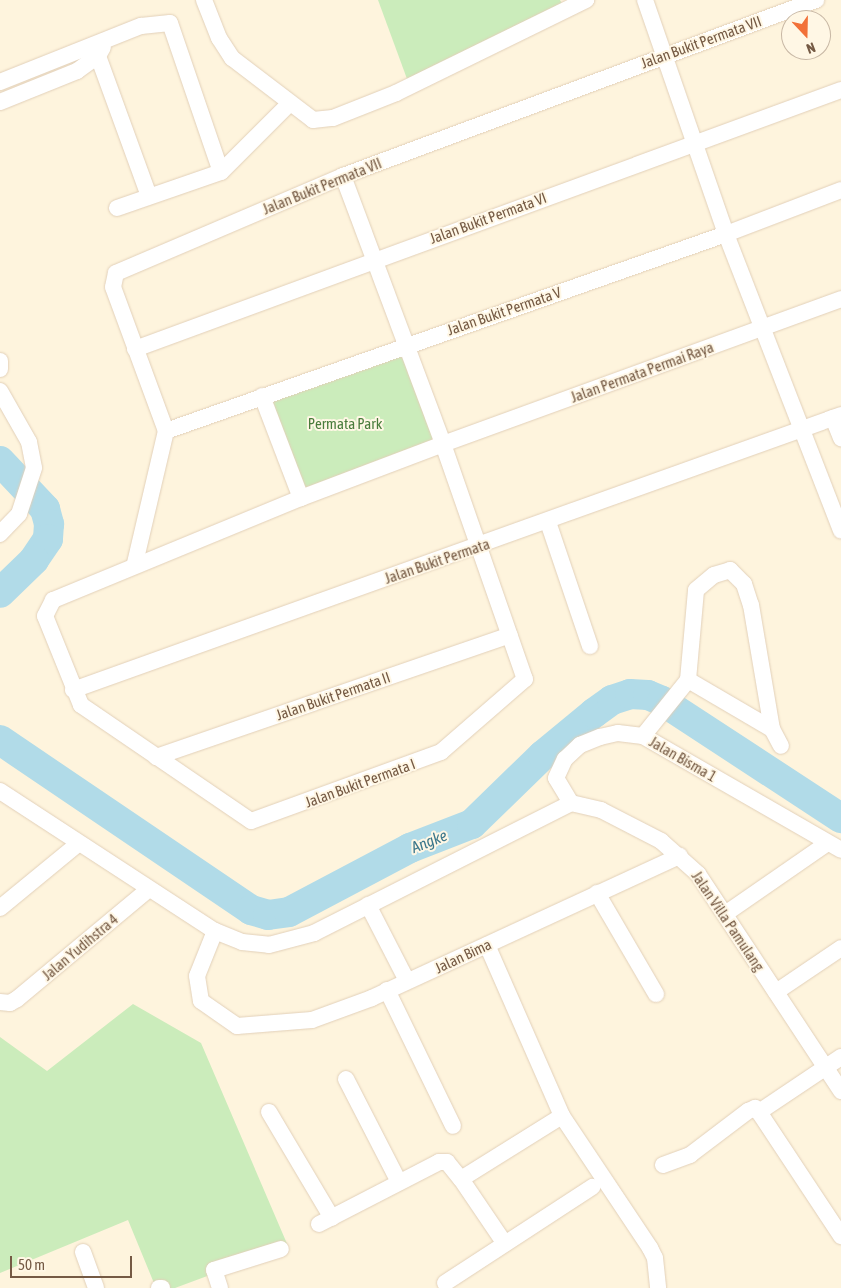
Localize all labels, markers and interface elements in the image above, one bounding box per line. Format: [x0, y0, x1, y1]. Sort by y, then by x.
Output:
north arrow [781, 10, 831, 60]
street label: Jalan Bukit Permata VII [638, 12, 764, 72]
text: N [804, 39, 818, 57]
street label: Jalan Bukit Permata VII [260, 154, 384, 218]
street label: Jalan Bukit Permata VI [427, 188, 549, 248]
street label: Jalan Bukit Permata V [445, 283, 563, 339]
street label: Jalan Permata Permai Raya [568, 338, 716, 406]
park label: Permata Park [308, 415, 382, 433]
street label: Jalan Bukit Permata [382, 535, 492, 587]
street label: Jalan Bukit Permata II [274, 668, 392, 724]
street label: Jalan Bisma 1 [646, 733, 720, 785]
street label: Jalan Bukit Permata I [303, 755, 417, 811]
water label: Angke [408, 825, 450, 857]
street label: Jalan Villa Pamulang [688, 868, 768, 974]
street label: Jalan Yudihstra 4 [38, 910, 122, 984]
street label: Jalan Bima [432, 935, 494, 977]
scale bar [12, 1246, 135, 1278]
text: 50 m [18, 1256, 45, 1273]

